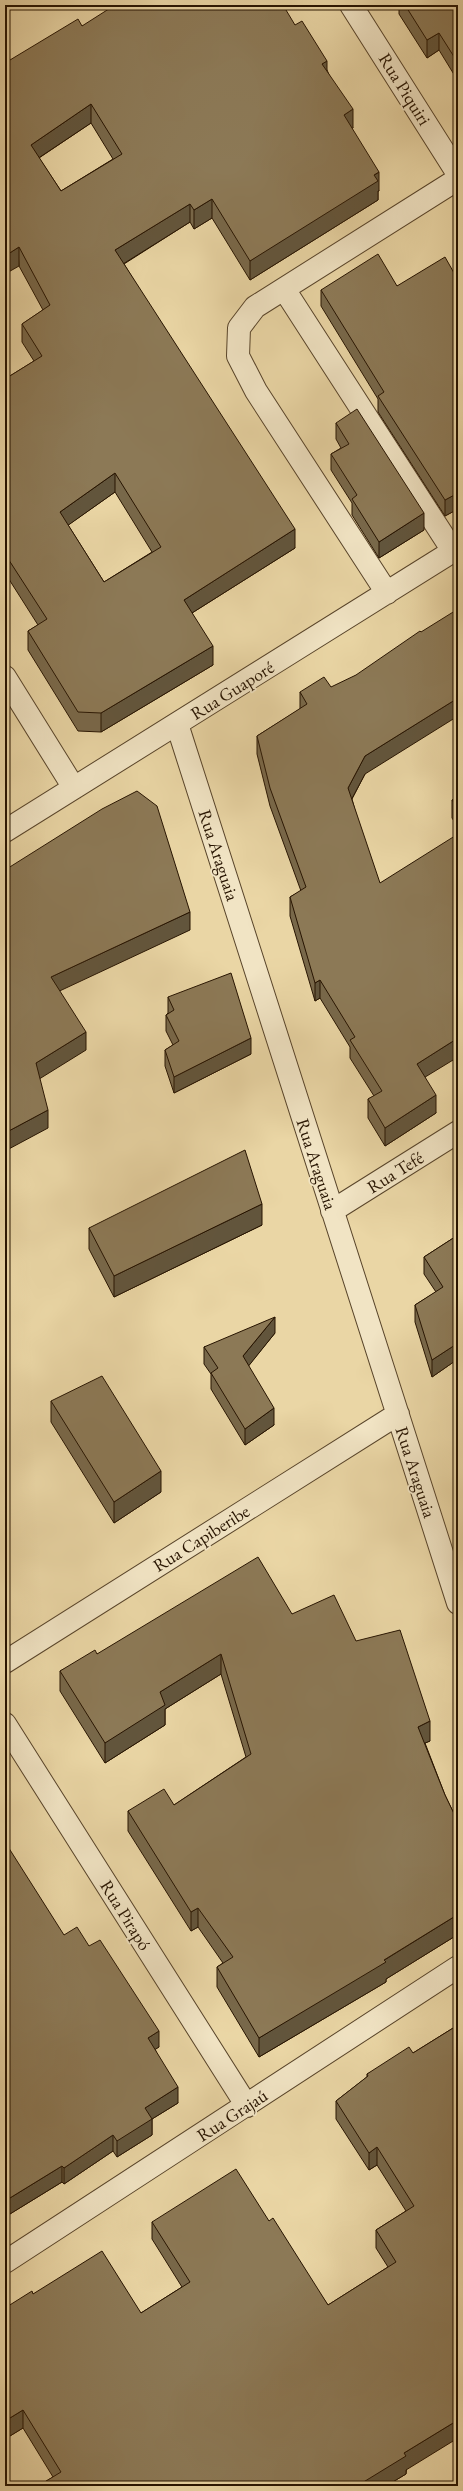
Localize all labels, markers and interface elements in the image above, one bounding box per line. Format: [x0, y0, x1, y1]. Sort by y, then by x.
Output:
street label: Rua Piquiri [374, 48, 437, 130]
street label: Rua Guaporé [186, 655, 278, 725]
street label: Rua Araguaia [193, 806, 245, 904]
street label: Rua Araguaia [291, 1115, 343, 1213]
street label: Rua Tefé [362, 1146, 428, 1198]
street label: Rua Araguaia [390, 1423, 442, 1521]
street label: Rua Capiberibe [148, 1499, 254, 1577]
street label: Rua Pirapó [95, 1875, 157, 1955]
street label: Rua Grajaú [192, 2083, 272, 2146]

